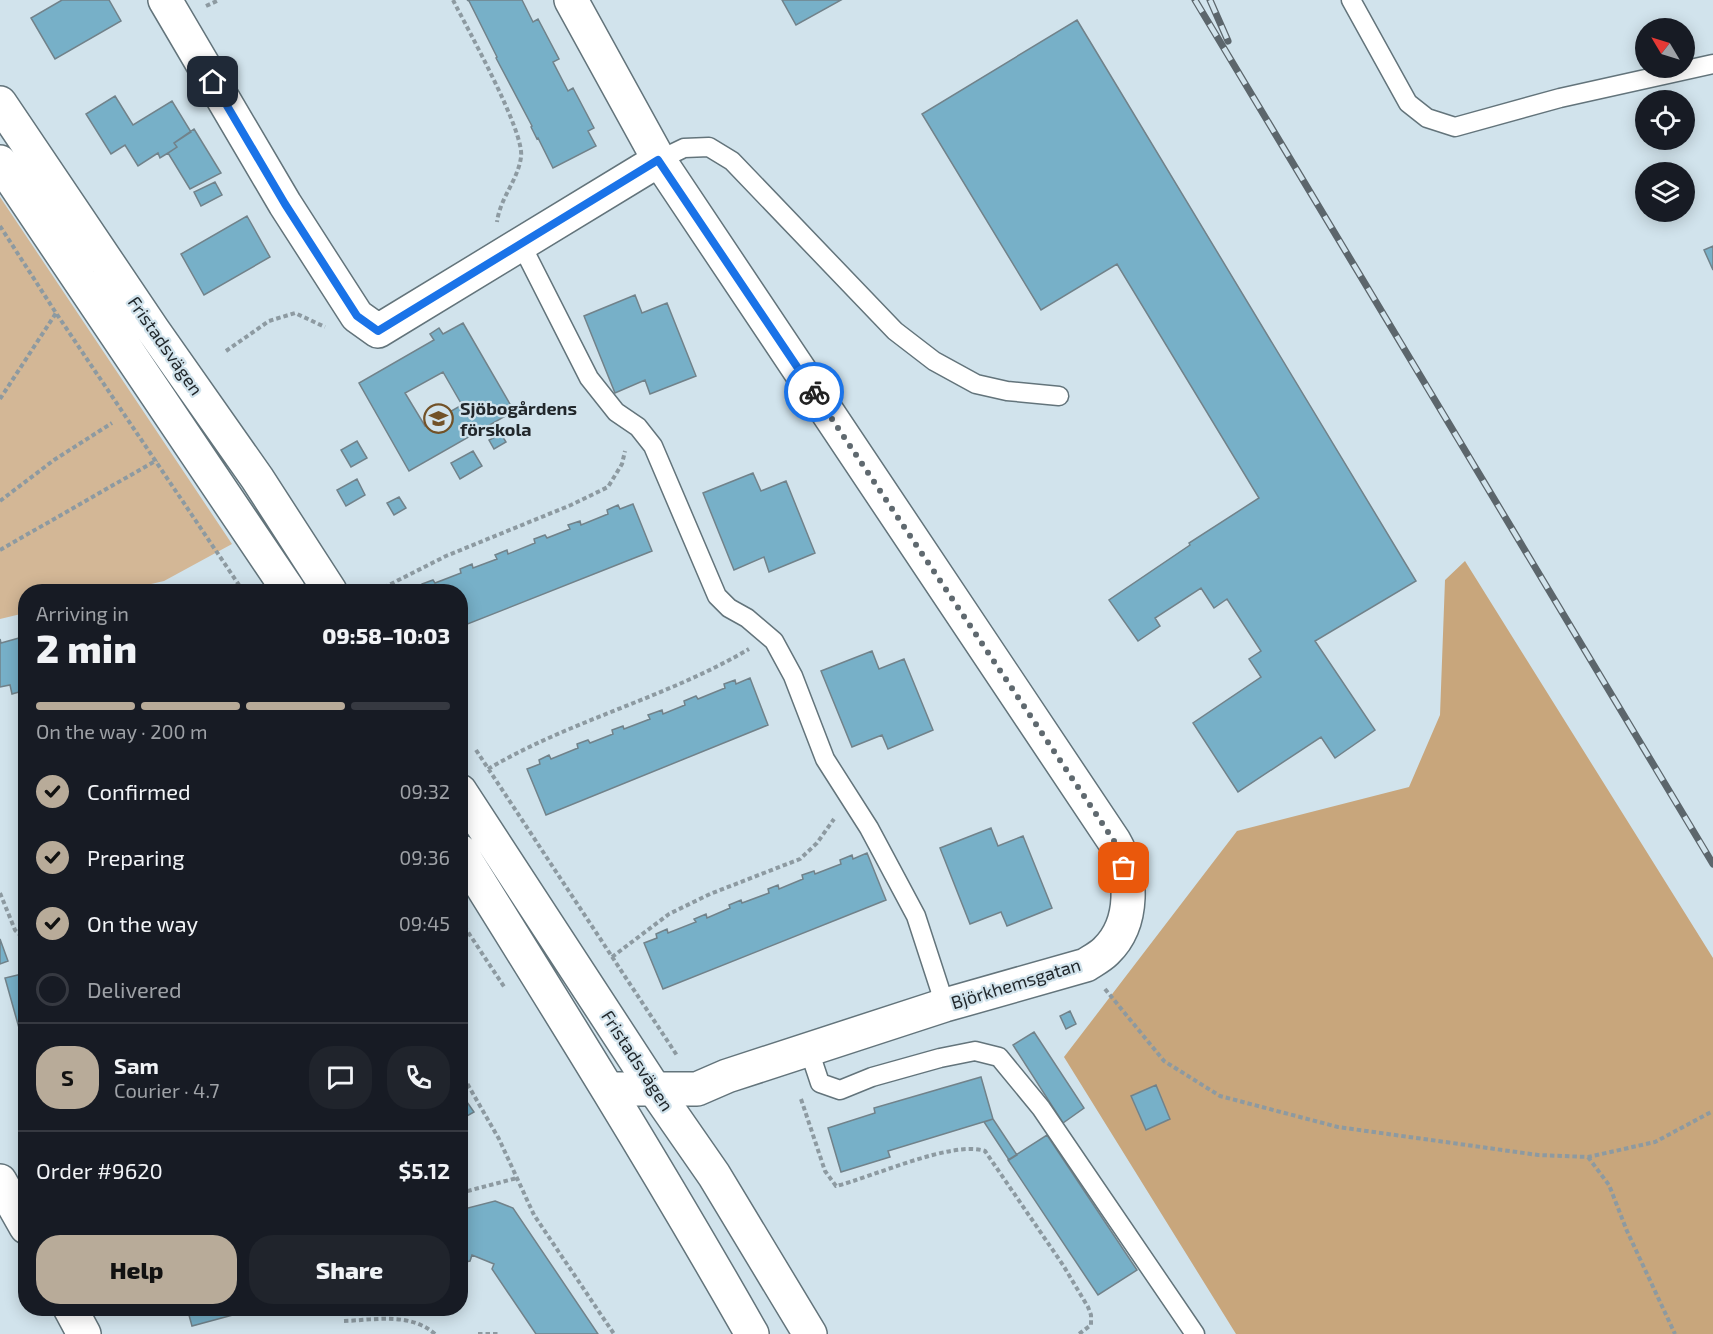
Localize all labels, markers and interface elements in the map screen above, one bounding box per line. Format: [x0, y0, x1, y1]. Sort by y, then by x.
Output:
north arrow [1635, 18, 1695, 78]
map controls [1635, 18, 1695, 222]
pin [187, 56, 238, 107]
icon: home [196, 65, 229, 98]
button: locate [1635, 90, 1695, 150]
button: layers [1635, 162, 1695, 222]
street label: Fristadsvägen [124, 292, 208, 399]
courier [784, 362, 844, 422]
icon: bike [798, 376, 831, 409]
place label: Sjöbogårdens förskola [460, 397, 577, 440]
school or university icon: Sjöbogårdens förskola [423, 403, 455, 435]
text: Arriving in [36, 601, 129, 625]
text: 09:58–10:03 [322, 622, 450, 648]
text: 2 min [36, 624, 137, 671]
text: On the way · 200 m [36, 719, 208, 743]
icon: check [36, 775, 69, 808]
text: Confirmed [87, 778, 191, 804]
text: 09:32 [399, 779, 450, 803]
icon: check [36, 841, 69, 874]
pin [1098, 842, 1149, 893]
text: Preparing [87, 844, 185, 870]
text: 09:36 [399, 845, 450, 869]
icon: bag [1107, 851, 1140, 884]
icon: check [36, 907, 69, 940]
text: On the way [87, 910, 198, 936]
text: 09:45 [399, 911, 450, 935]
street label: Björkhemsgatan [948, 953, 1083, 1013]
text: Delivered [87, 976, 182, 1002]
street label: Fristadsvägen [597, 1006, 679, 1115]
button: chat [309, 1046, 372, 1109]
button: phone [387, 1046, 450, 1109]
text: Sam [114, 1052, 159, 1078]
text: S [61, 1064, 74, 1090]
text: Courier · 4.7 [114, 1078, 220, 1102]
text: Order #9620 [36, 1157, 163, 1183]
text: $5.12 [398, 1157, 450, 1183]
button: Help [36, 1235, 237, 1304]
button: Share [249, 1235, 450, 1304]

